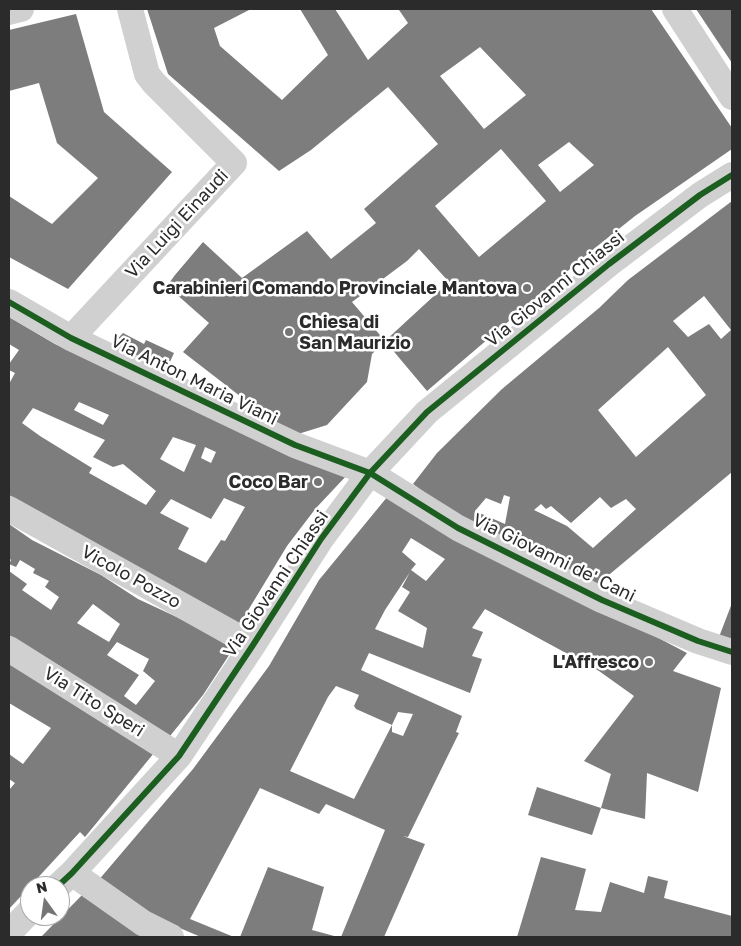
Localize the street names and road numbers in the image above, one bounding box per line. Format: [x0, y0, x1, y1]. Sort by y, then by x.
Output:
street label: Via Luigi Einaudi [121, 165, 233, 283]
street label: Via Giovanni Chiassi [481, 226, 629, 352]
street label: Via Anton Maria Viani [107, 330, 281, 430]
street label: Via Giovanni Chiassi [219, 506, 333, 662]
street label: Via Giovanni de' Cani [469, 509, 639, 607]
street label: Vicolo Pozzo [78, 541, 184, 613]
street label: Via Tito Speri [40, 662, 148, 742]

